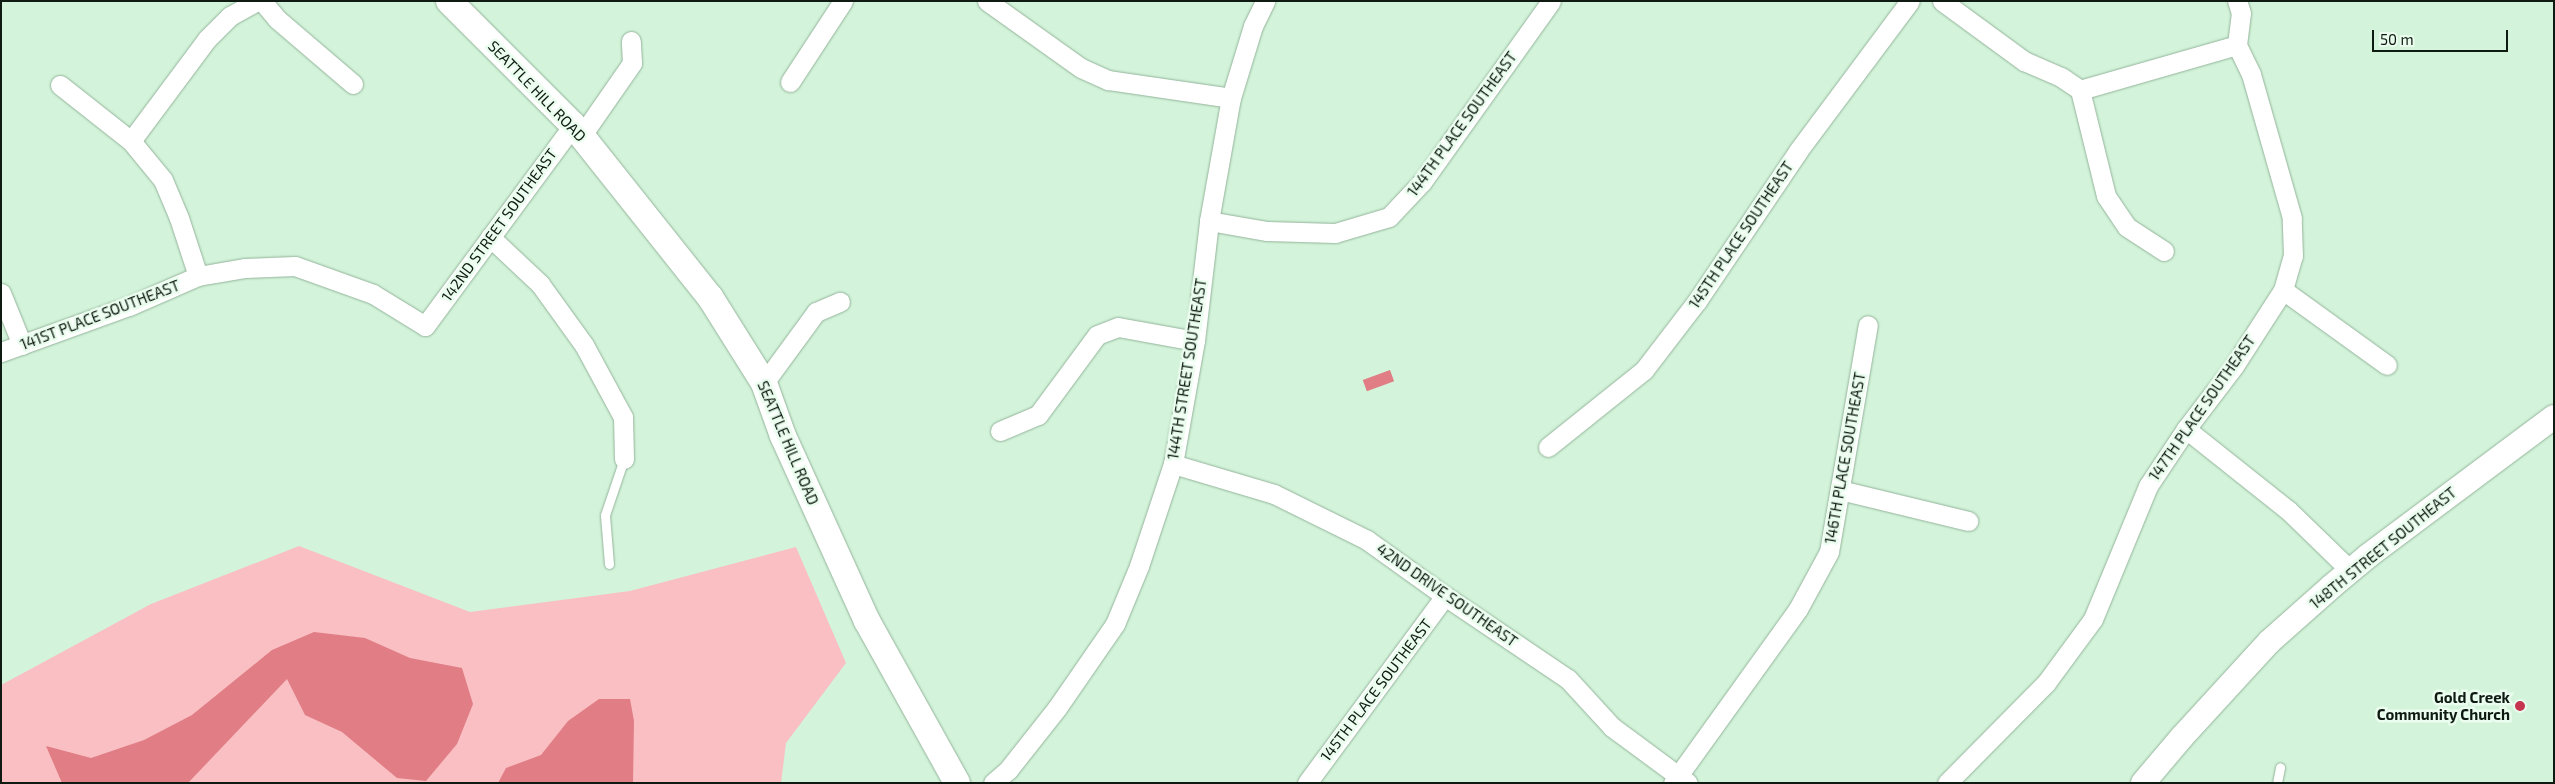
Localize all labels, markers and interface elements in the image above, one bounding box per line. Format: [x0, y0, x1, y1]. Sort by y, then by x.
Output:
scale bar [2375, 20, 2511, 52]
text: 50 m [2380, 30, 2414, 48]
street label: SEATTLE HILL ROAD [484, 37, 590, 145]
street label: 144TH PLACE SOUTHEAST [1403, 48, 1521, 200]
street label: 142ND STREET SOUTHEAST [437, 145, 561, 305]
street label: 145TH PLACE SOUTHEAST [1685, 158, 1797, 312]
street label: 141ST PLACE SOUTHEAST [18, 276, 182, 354]
street label: 144TH STREET SOUTHEAST [1164, 277, 1210, 461]
street label: 147TH PLACE SOUTHEAST [2145, 332, 2259, 484]
street label: 146TH PLACE SOUTHEAST [1821, 371, 1869, 545]
street label: SEATTLE HILL ROAD [754, 378, 822, 508]
street label: 148TH STREET SOUTHEAST [2306, 483, 2460, 613]
street label: 42ND DRIVE SOUTHEAST [1373, 540, 1521, 650]
street label: 145TH PLACE SOUTHEAST [1317, 615, 1435, 765]
place label: Gold Creek Community Church [2376, 688, 2510, 723]
marker: Gold Creek Community Church [2514, 700, 2526, 712]

